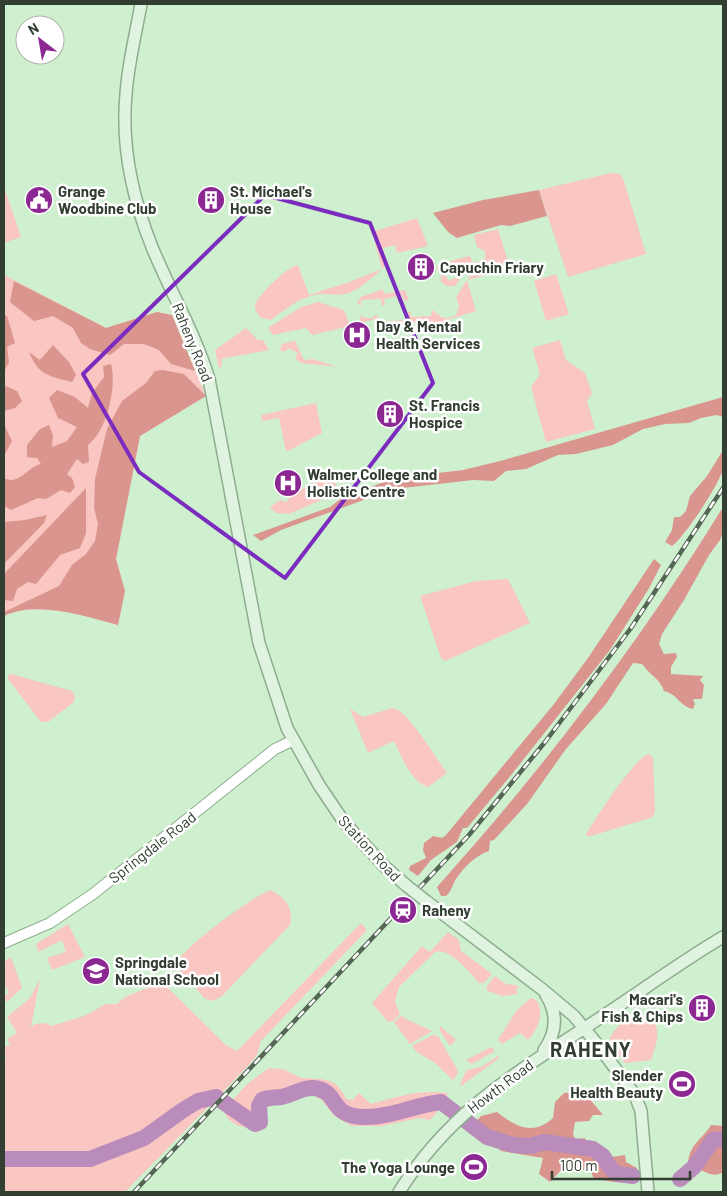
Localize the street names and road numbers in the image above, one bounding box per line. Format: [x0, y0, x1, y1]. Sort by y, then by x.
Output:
street label: Raheny Road [169, 300, 217, 384]
street label: Springdale Road [105, 807, 199, 887]
street label: Station Road [335, 811, 405, 885]
street label: Howth Road [463, 1055, 537, 1117]

